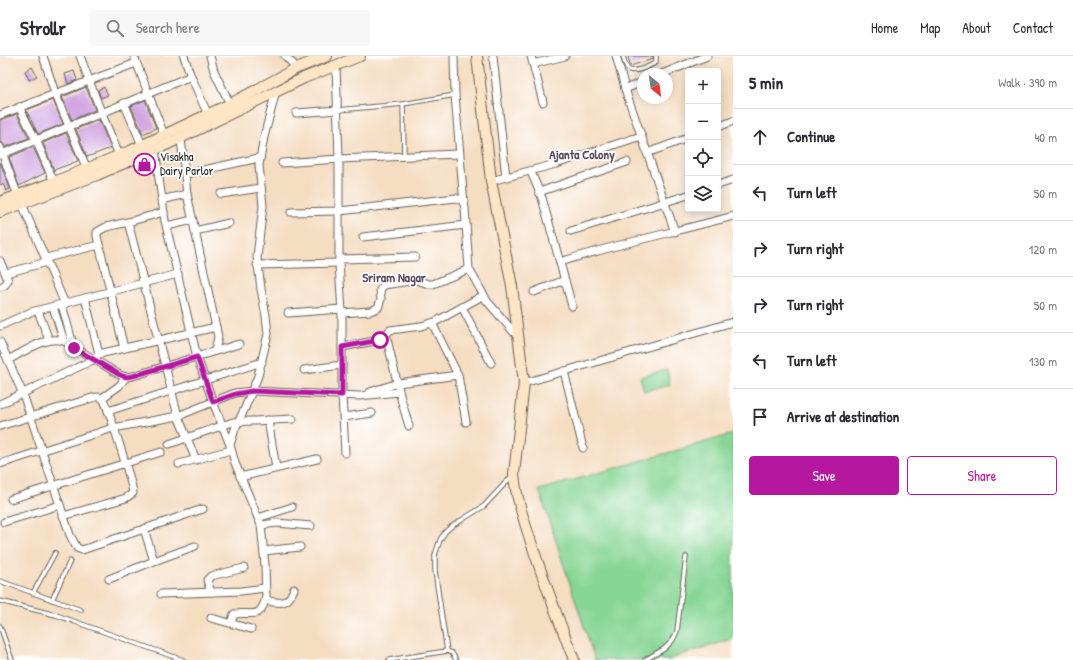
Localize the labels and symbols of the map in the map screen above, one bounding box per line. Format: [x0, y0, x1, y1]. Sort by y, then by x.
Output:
north arrow [637, 68, 673, 104]
district label: Ajanta Colony [549, 145, 615, 164]
place label: Visakha Dairy Parlor [160, 148, 214, 179]
shop icon: Visakha Dairy Parlor [131, 151, 157, 177]
district label: Sriram Nagar [362, 268, 427, 287]
route start [371, 331, 389, 349]
route end [65, 339, 83, 357]

